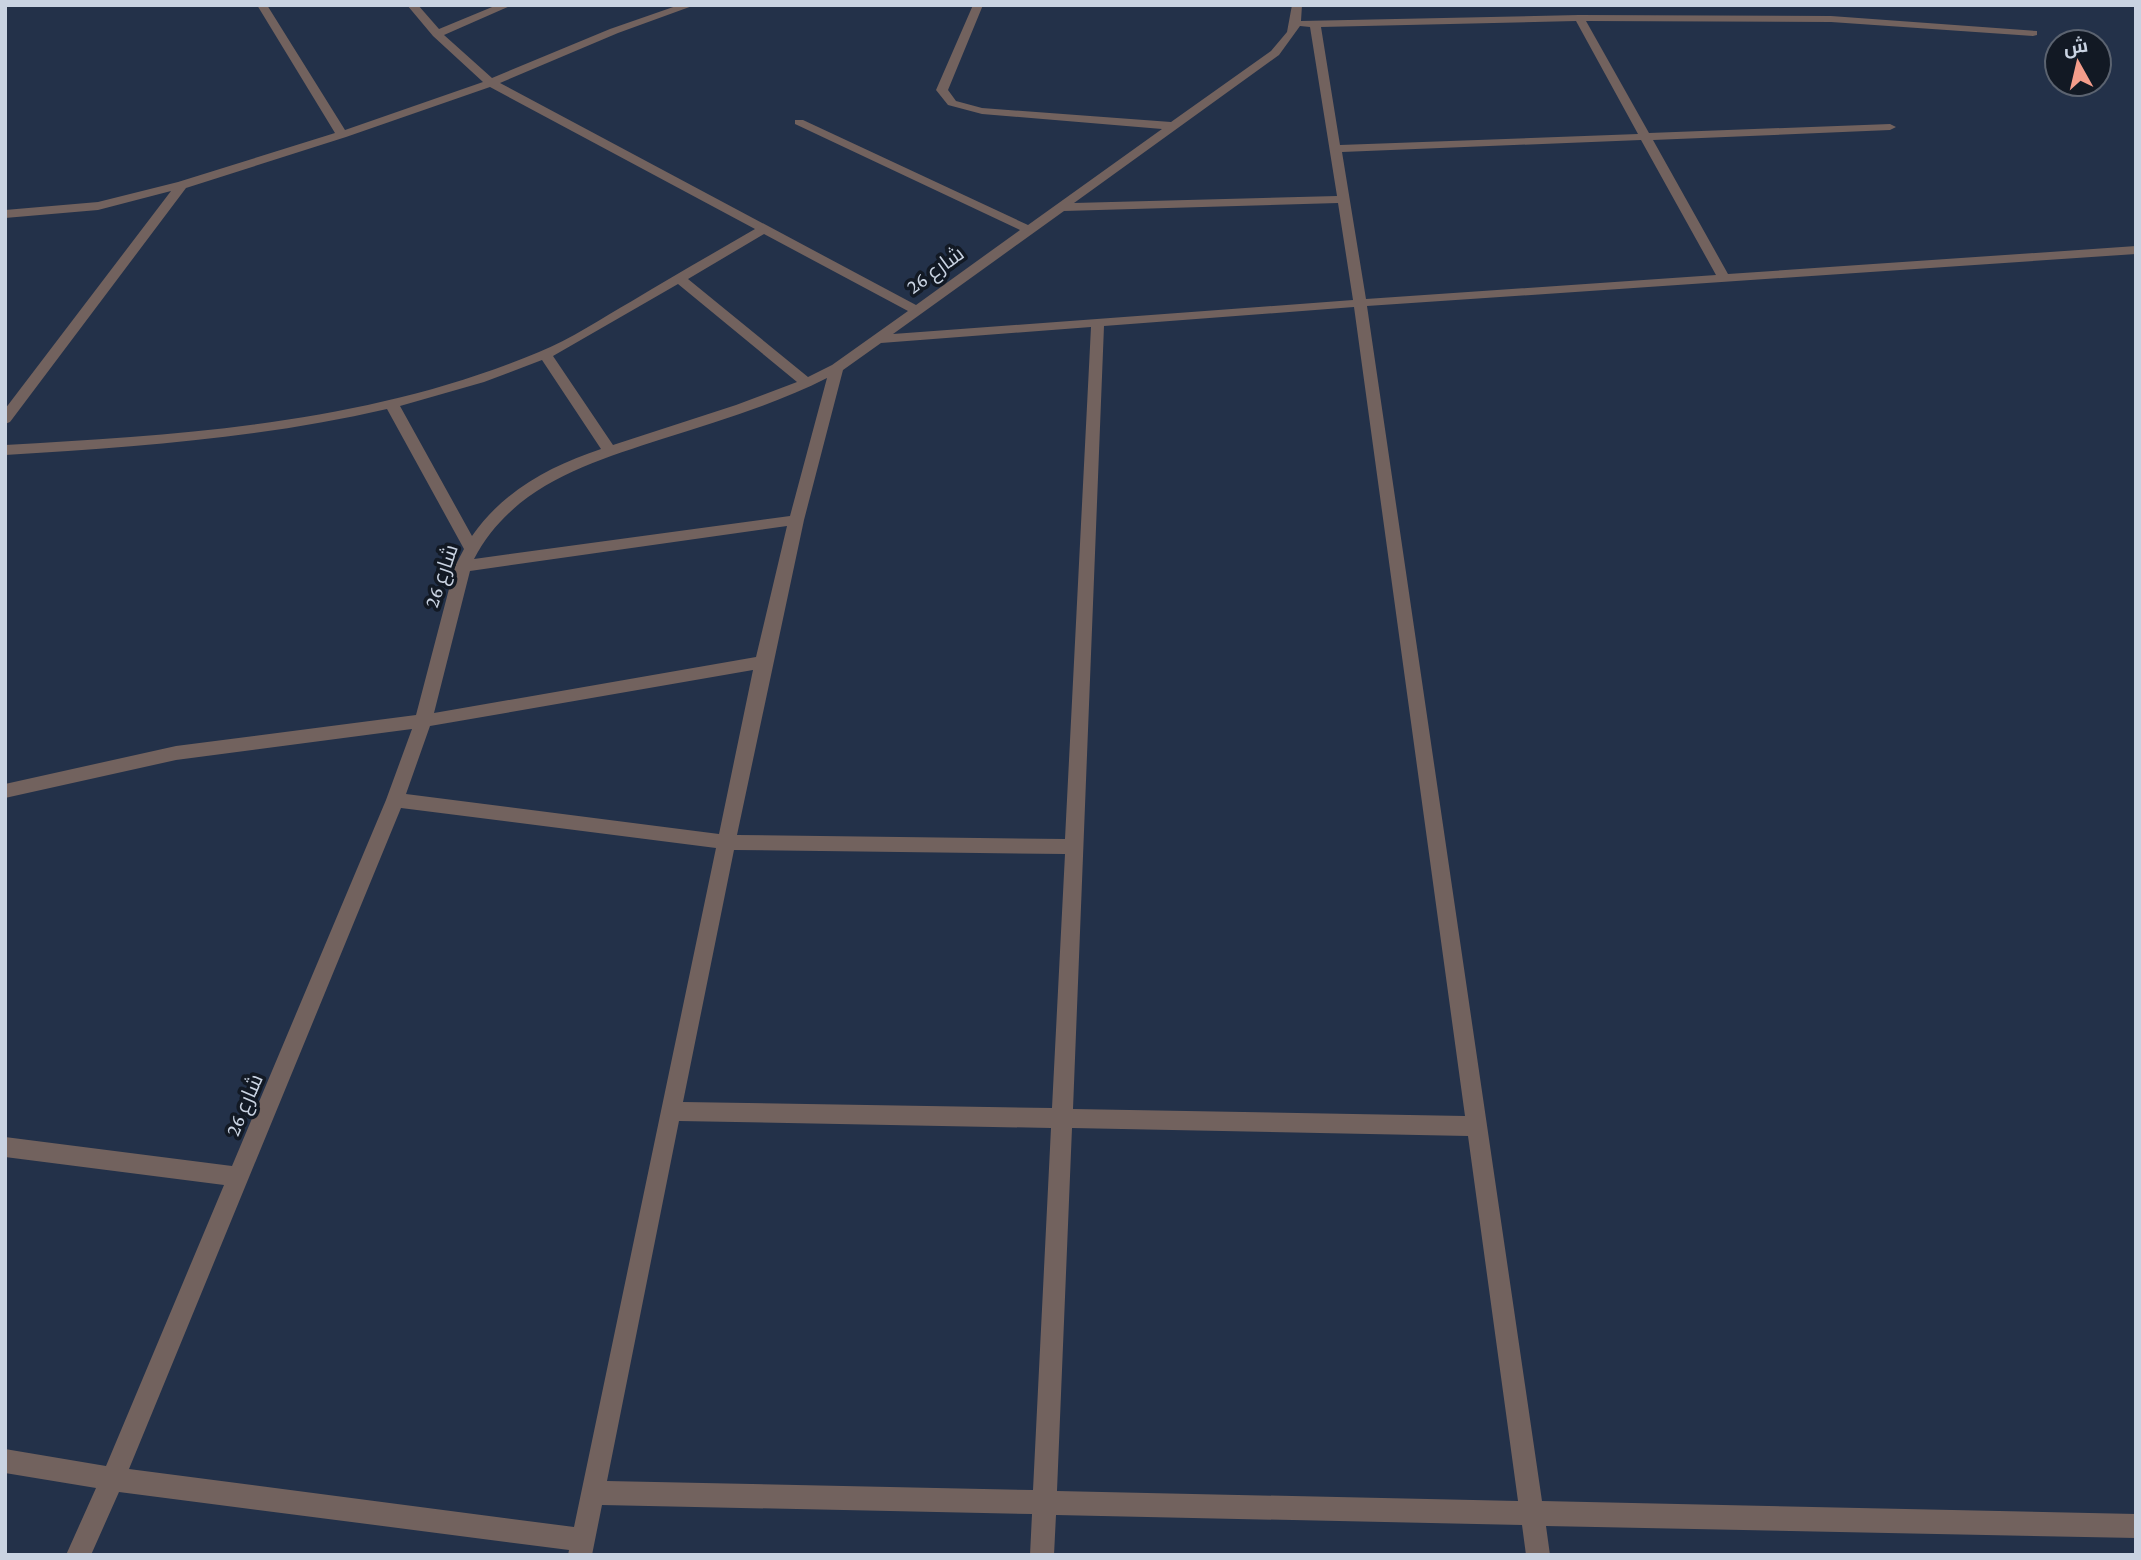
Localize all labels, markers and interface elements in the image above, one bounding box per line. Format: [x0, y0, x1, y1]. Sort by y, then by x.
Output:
north arrow [2043, 28, 2113, 98]
text: ش [2062, 35, 2089, 60]
street label: شارع 26 [902, 241, 970, 301]
street label: شارع 26 [419, 541, 465, 611]
street label: شارع 26 [220, 1070, 270, 1141]

